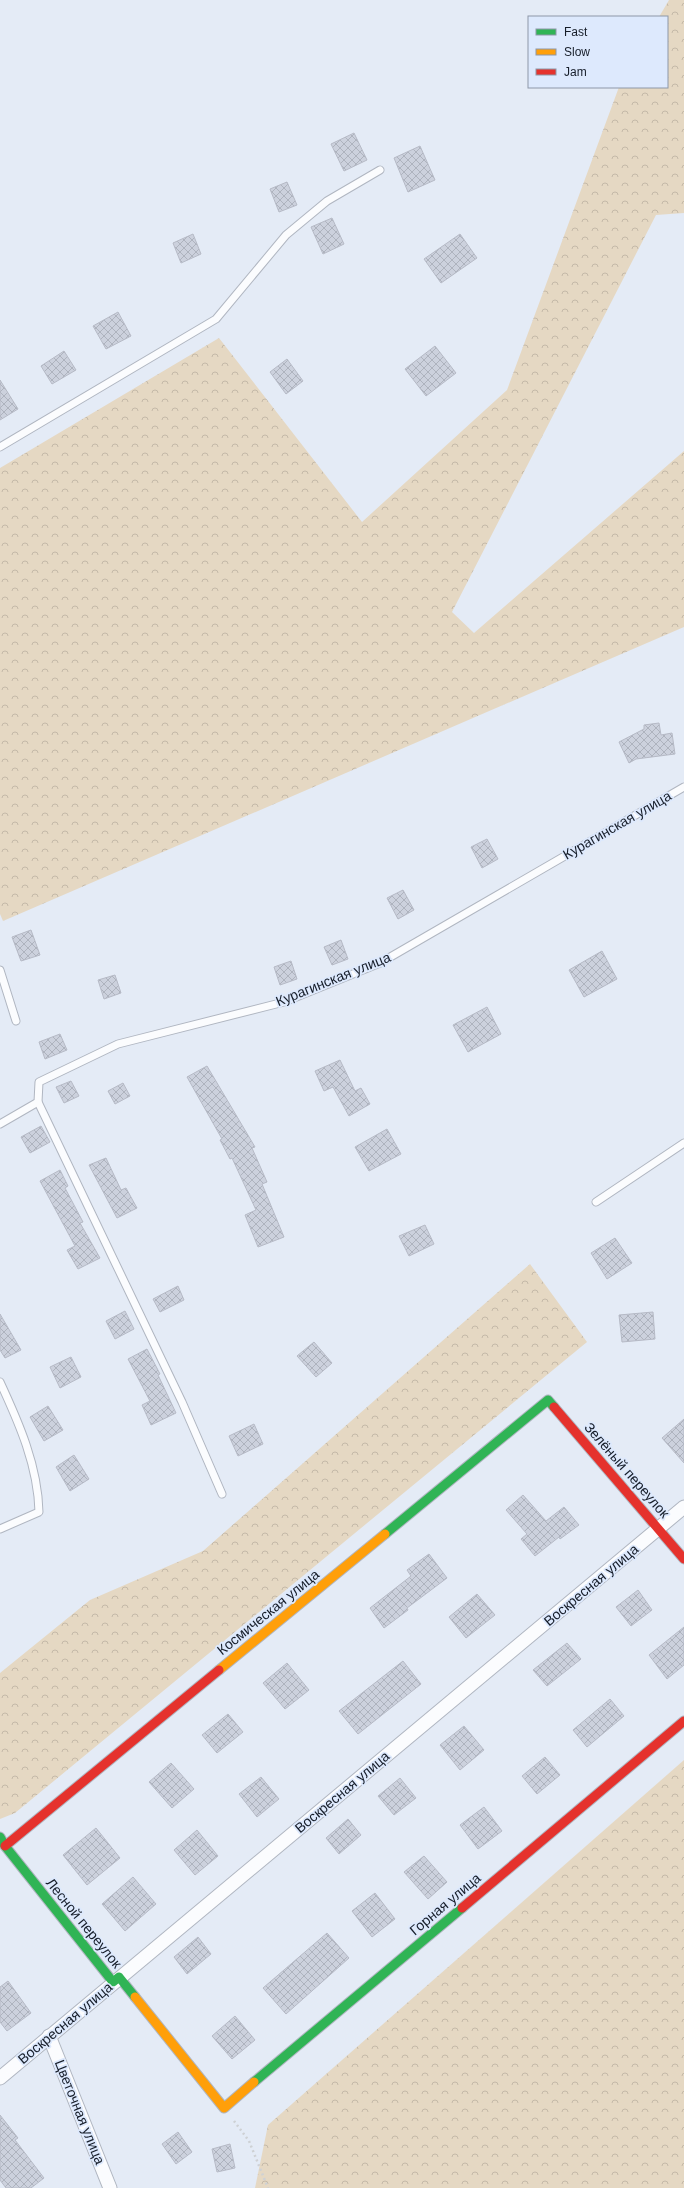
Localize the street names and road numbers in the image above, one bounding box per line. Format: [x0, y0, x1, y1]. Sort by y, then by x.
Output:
street label: Курагинская улица [560, 787, 674, 863]
street label: Курагинская улица [273, 949, 393, 1009]
street label: Зелёный переулок [581, 1419, 673, 1522]
street label: Воскресная улица [541, 1541, 642, 1629]
street label: Космическая улица [214, 1566, 322, 1658]
street label: Воскресная улица [292, 1748, 393, 1836]
street label: Горная улица [406, 1870, 484, 1938]
street label: Лесной переулок [43, 1875, 126, 1972]
street label: Воскресная улица [15, 1979, 116, 2067]
street label: Цветочная улица [52, 2057, 108, 2167]

